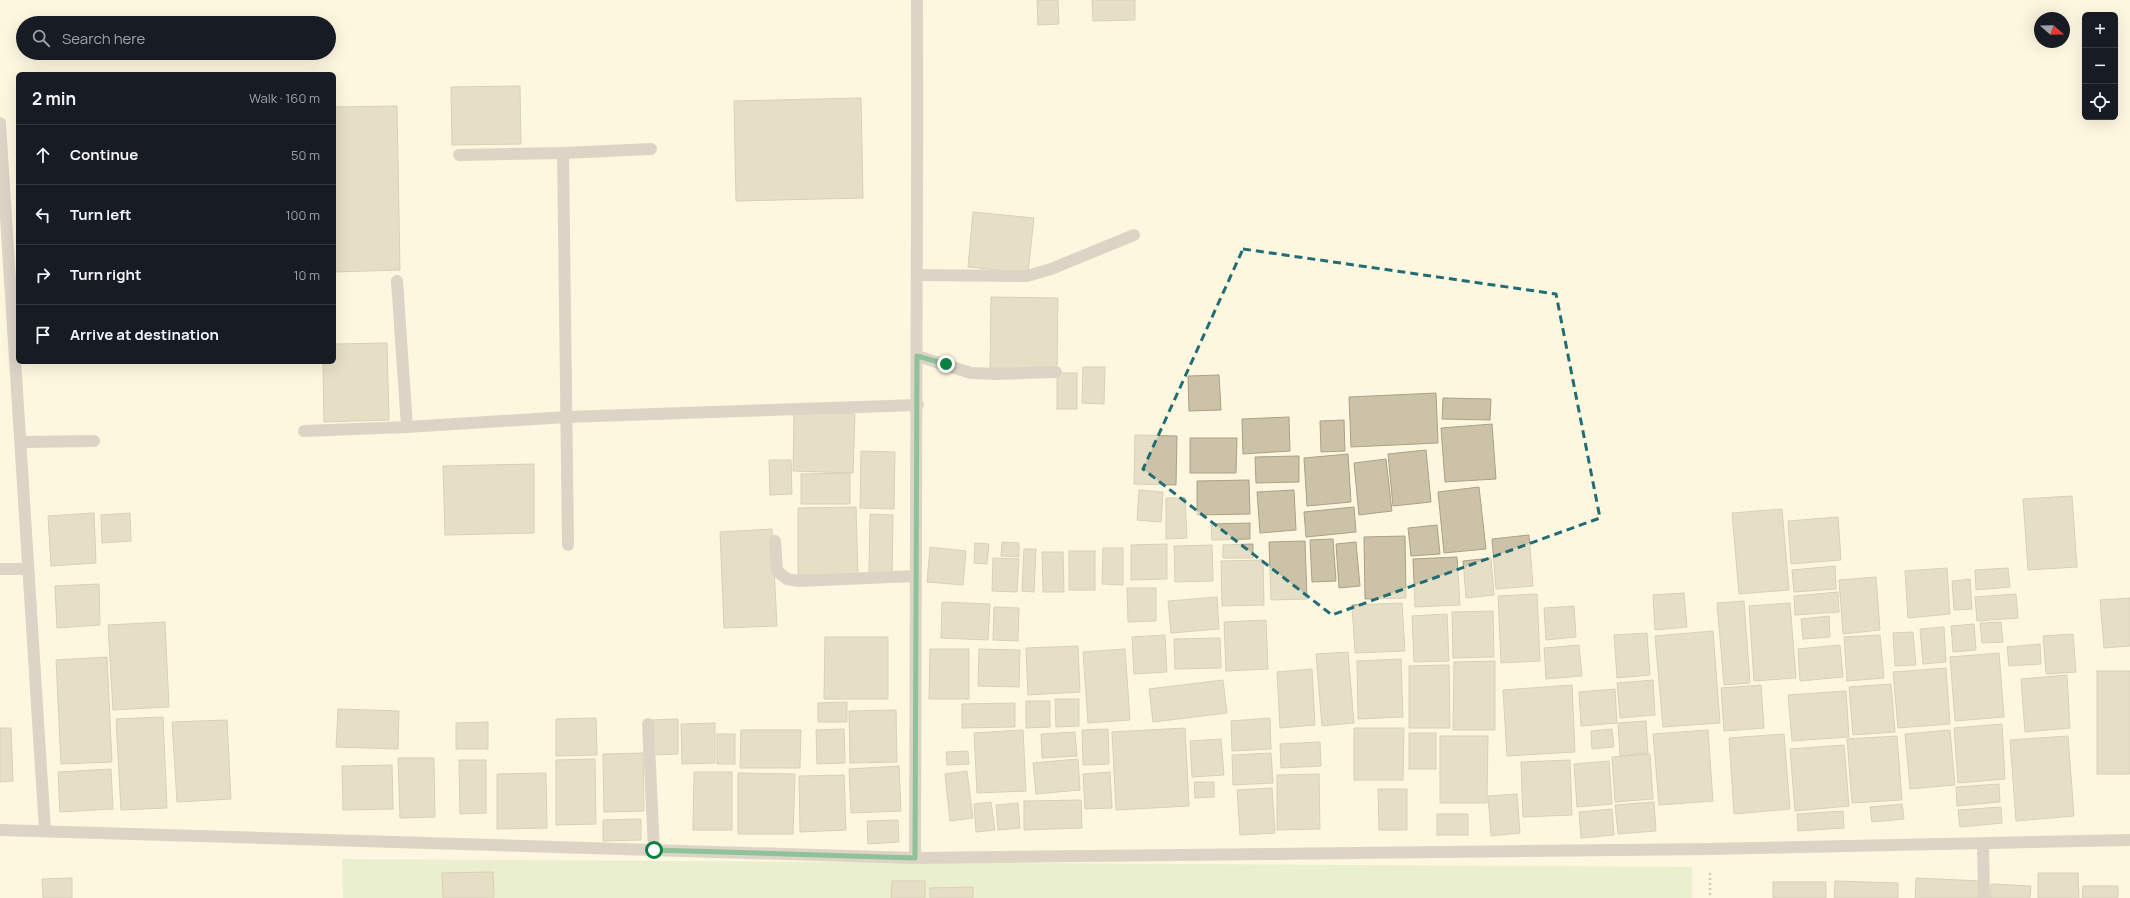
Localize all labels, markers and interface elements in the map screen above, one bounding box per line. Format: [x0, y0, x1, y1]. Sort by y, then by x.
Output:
north arrow [2034, 12, 2070, 48]
map controls [2082, 12, 2118, 120]
button: + [2082, 12, 2118, 48]
search box [16, 16, 336, 60]
icon: search [30, 27, 52, 49]
text: Search here [62, 28, 145, 49]
button: − [2082, 48, 2118, 84]
button: locate [2082, 84, 2118, 120]
text: 2 min [32, 87, 76, 110]
text: Walk · 160 m [249, 89, 320, 107]
icon: ahead [32, 144, 54, 166]
text: Continue [70, 144, 138, 165]
text: 50 m [291, 146, 320, 164]
icon: left [32, 204, 54, 226]
text: Turn left [70, 204, 132, 225]
text: 100 m [285, 206, 320, 224]
icon: right [32, 264, 54, 286]
text: Turn right [70, 264, 141, 285]
text: 10 m [293, 266, 320, 284]
icon: arrive [32, 324, 54, 346]
text: Arrive at destination [70, 324, 219, 345]
route end [937, 355, 955, 373]
route start [645, 841, 663, 859]

